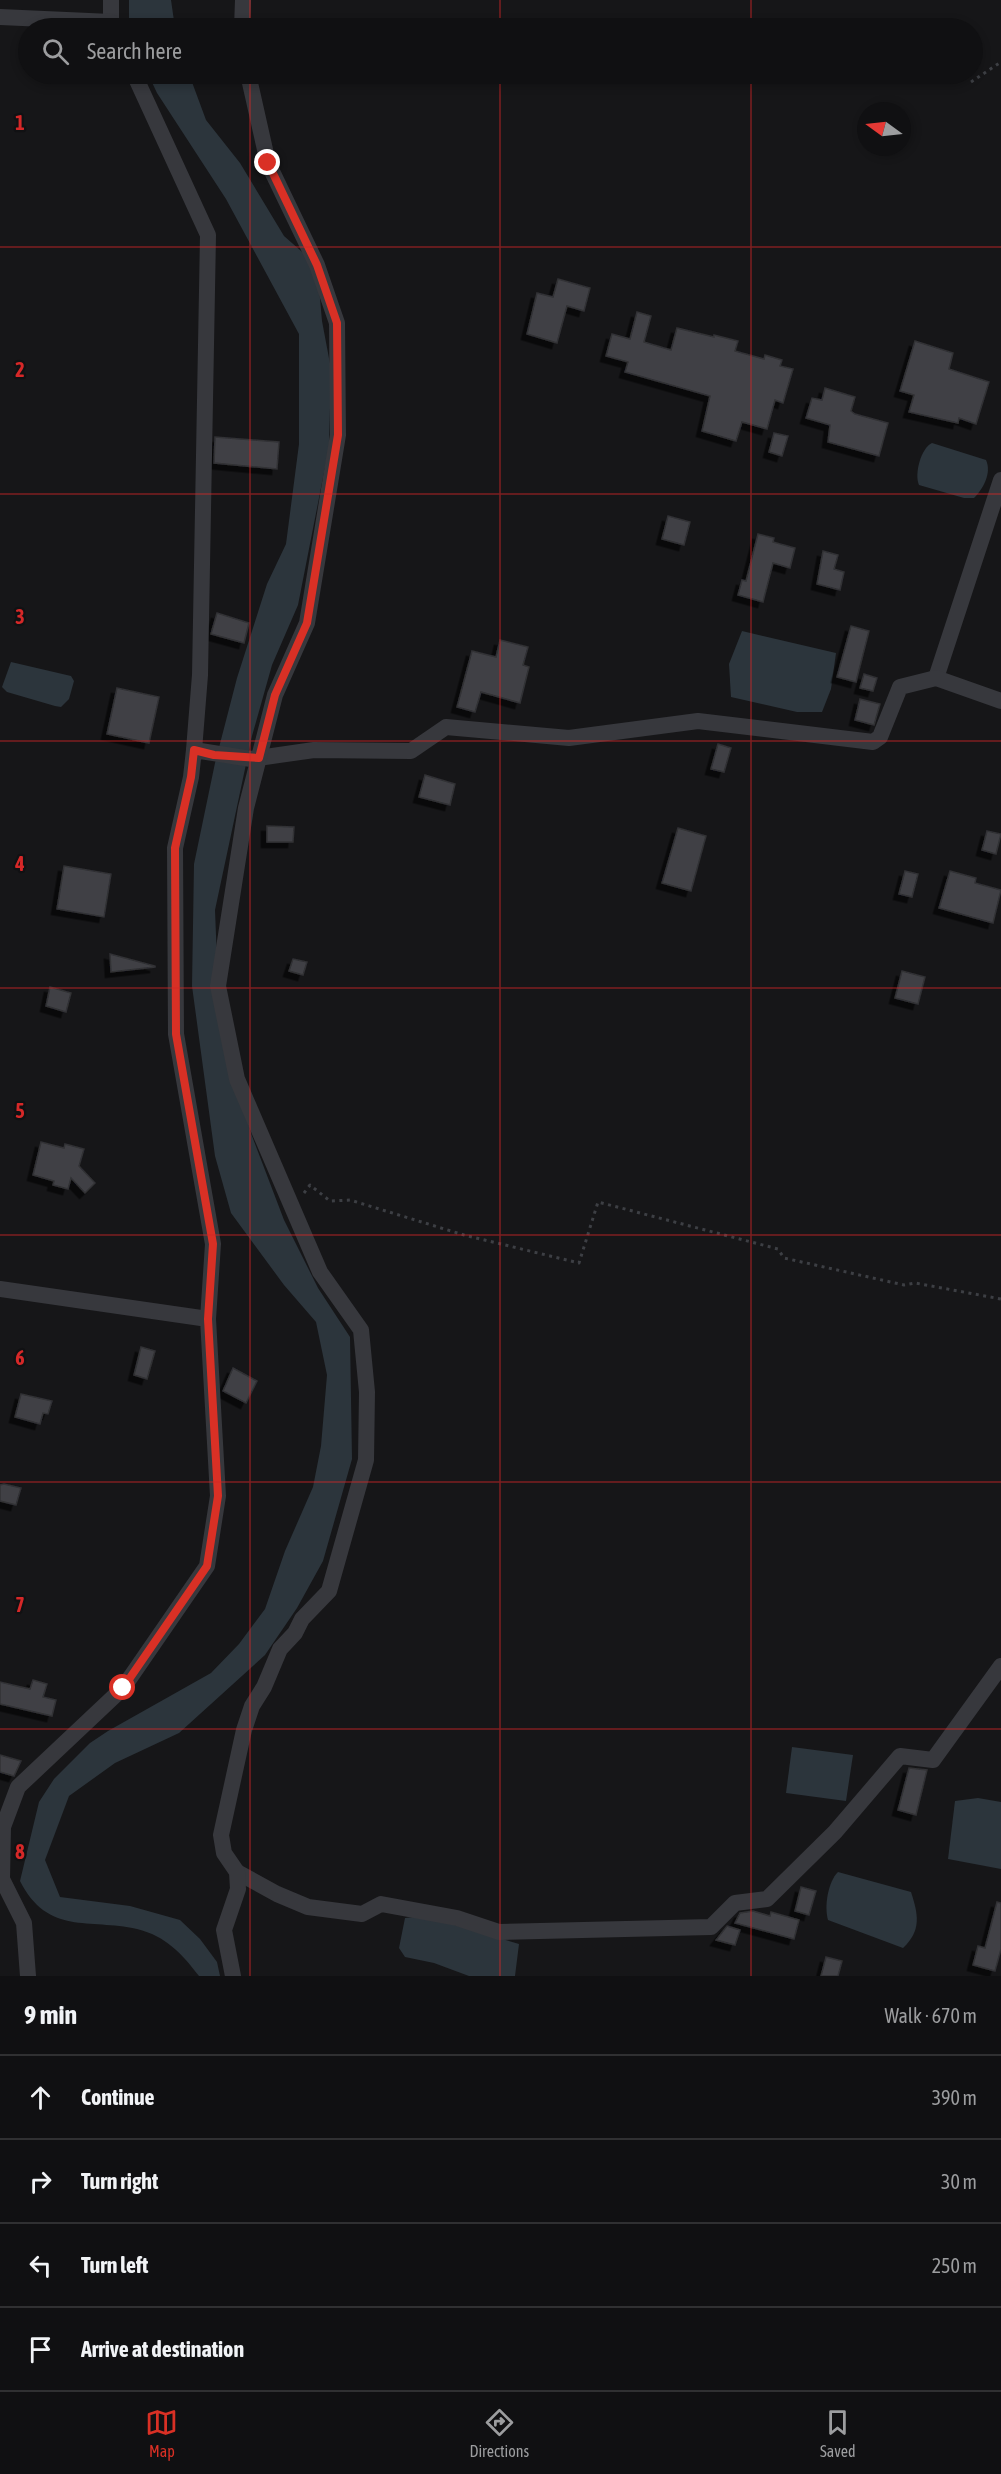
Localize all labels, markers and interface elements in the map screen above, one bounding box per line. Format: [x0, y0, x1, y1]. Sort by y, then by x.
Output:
search box [18, 18, 983, 84]
icon: search [39, 35, 72, 68]
text: Search here [87, 38, 182, 64]
north arrow [857, 102, 911, 156]
text: 1 [15, 111, 25, 134]
route end [254, 149, 280, 175]
text: 2 [15, 358, 25, 381]
text: 3 [15, 605, 25, 628]
text: 4 [14, 852, 25, 875]
text: 5 [15, 1099, 25, 1122]
text: 6 [15, 1346, 25, 1369]
text: 7 [15, 1593, 25, 1616]
route start [109, 1674, 135, 1700]
text: 8 [15, 1840, 25, 1863]
text: 9 min [24, 2000, 77, 2030]
text: Walk · 670 m [885, 2004, 977, 2027]
icon: ahead [24, 2081, 57, 2114]
text: Continue [81, 2084, 155, 2110]
text: 390 m [932, 2086, 977, 2109]
icon: right [24, 2165, 57, 2198]
text: Turn right [81, 2168, 158, 2194]
text: 30 m [941, 2170, 977, 2193]
icon: left [24, 2249, 57, 2282]
text: Turn left [81, 2252, 148, 2278]
text: 250 m [932, 2254, 977, 2277]
icon: arrive [24, 2333, 57, 2366]
text: Arrive at destination [81, 2336, 244, 2362]
tab: Map [145, 2406, 178, 2460]
tab: Directions [469, 2406, 529, 2460]
tab: Saved [820, 2406, 855, 2460]

